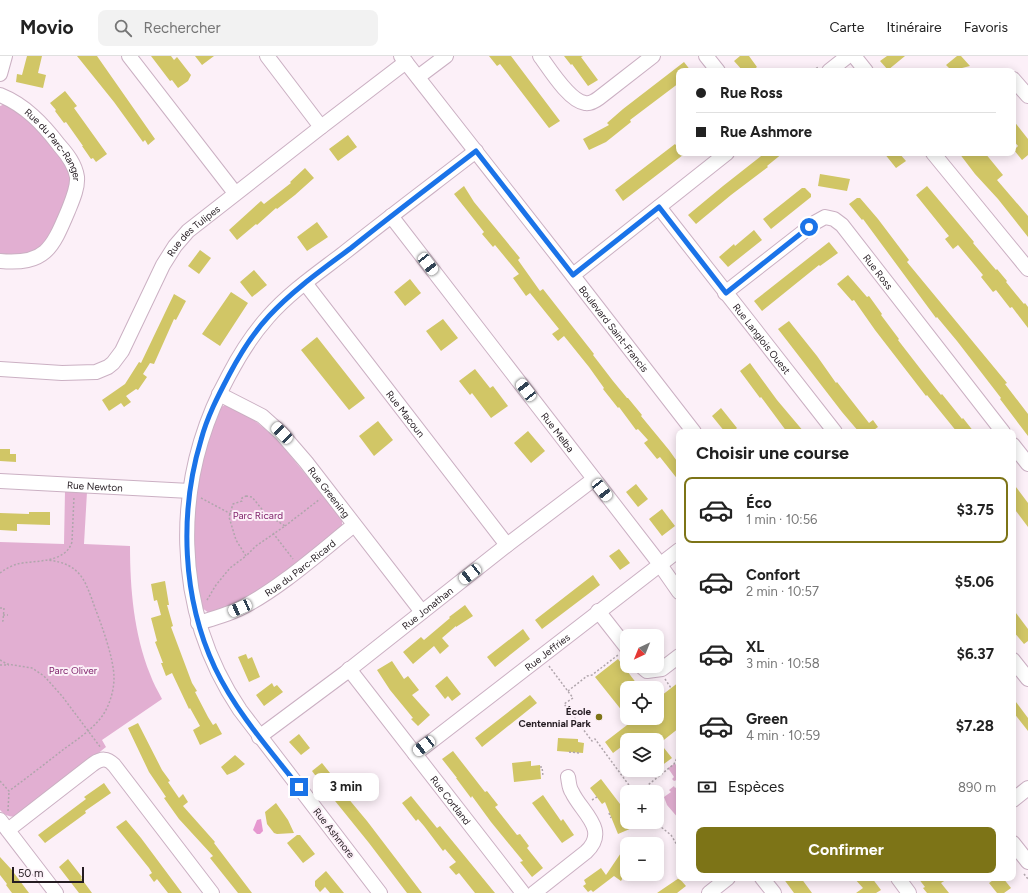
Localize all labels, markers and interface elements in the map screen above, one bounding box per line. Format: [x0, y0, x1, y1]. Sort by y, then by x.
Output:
search box [98, 10, 378, 46]
text: Movio [20, 16, 74, 39]
icon: search [112, 17, 134, 39]
text: Rechercher [144, 19, 221, 37]
text: Carte [830, 19, 864, 36]
text: Itinéraire [886, 19, 942, 36]
text: Favoris [964, 19, 1008, 36]
text: Rue Ross [720, 84, 782, 102]
street label: Rue du Parc-Ranger [22, 105, 84, 182]
text: Rue Ashmore [720, 123, 812, 141]
street label: Rue des Tulipes [164, 202, 223, 259]
route start [800, 218, 818, 236]
car [416, 251, 440, 277]
street label: Rue Ross [860, 251, 896, 292]
street label: Boulevard Saint-Francis [576, 283, 652, 375]
street label: Rue Langlois Ouest [730, 301, 794, 377]
car [514, 377, 538, 403]
street label: Rue Macoun [384, 388, 428, 440]
street label: Rue Melba [538, 409, 577, 455]
car [269, 420, 295, 446]
text: Choisir une course [696, 442, 849, 464]
street label: Rue Greening [305, 464, 353, 520]
car [590, 477, 614, 503]
street label: Rue Newton [67, 478, 124, 494]
icon: car [698, 492, 734, 528]
text: Éco [746, 494, 772, 512]
text: $3.75 [957, 501, 994, 519]
park label: Parc Ricard [233, 509, 283, 522]
text: 1 min · 10:56 [746, 512, 817, 527]
street label: Rue du Parc-Ricard [262, 536, 338, 599]
car [457, 562, 483, 586]
icon: car [698, 564, 734, 600]
text: Confort [746, 566, 800, 584]
text: $5.06 [955, 573, 994, 591]
street label: Rue Jonathan [399, 584, 456, 632]
text: 2 min · 10:57 [746, 584, 819, 599]
car [227, 598, 253, 618]
north arrow [620, 629, 664, 673]
map controls [620, 629, 664, 881]
street label: Rue Jeffries [522, 630, 573, 673]
icon: car [698, 636, 734, 672]
text: XL [746, 638, 764, 656]
text: $6.37 [957, 645, 994, 663]
text: 3 min · 10:58 [746, 656, 820, 671]
park label: Parc Oliver [49, 664, 98, 677]
button: locate [620, 681, 664, 725]
place label: École Centennial Park [518, 705, 592, 730]
icon: car [698, 708, 734, 744]
text: Green [746, 710, 788, 728]
marker: École Centennial Park [594, 712, 604, 722]
text: $7.28 [956, 717, 994, 735]
text: 4 min · 10:59 [746, 728, 820, 743]
button: layers [620, 733, 664, 777]
car [411, 734, 437, 758]
callout: 3 min [313, 773, 379, 801]
street label: Rue Cortland [428, 773, 474, 827]
icon: cash [696, 776, 718, 798]
route end [290, 778, 308, 796]
text: Espèces [728, 778, 784, 796]
text: 3 min [330, 779, 362, 794]
text: 890 m [958, 780, 996, 795]
button: + [620, 785, 664, 829]
street label: Rue Ashmore [310, 805, 358, 861]
button: Confirmer [696, 827, 996, 873]
button: − [620, 837, 664, 881]
scale bar [12, 865, 84, 884]
text: 50 m [18, 867, 43, 880]

